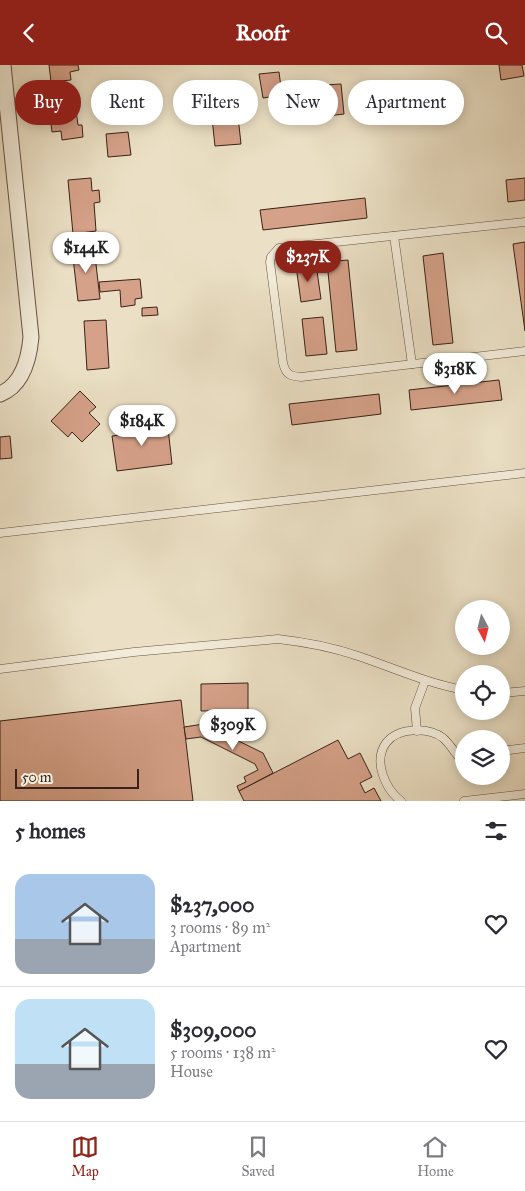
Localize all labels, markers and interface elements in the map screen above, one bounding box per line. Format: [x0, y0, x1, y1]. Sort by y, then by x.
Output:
icon: back [15, 19, 43, 47]
text: Roofr [236, 19, 289, 46]
icon: search [482, 19, 510, 47]
chip: Buy [15, 80, 81, 125]
chip: Rent [91, 80, 163, 125]
chip: Filters [173, 80, 258, 125]
chip: New [268, 80, 338, 125]
chip: Apartment [348, 80, 464, 125]
pin: $144K [51, 231, 121, 274]
text: $144K [63, 238, 109, 257]
pin: $237K [273, 241, 343, 283]
text: $237K [286, 247, 330, 266]
pin: $318K [420, 353, 490, 395]
text: $318K [434, 359, 476, 378]
pin: $184K [107, 405, 177, 447]
text: $184K [120, 411, 164, 430]
north arrow [455, 600, 510, 655]
map controls [455, 600, 510, 785]
button: locate [455, 665, 510, 720]
pin: $309K [198, 709, 268, 751]
text: $309K [210, 715, 256, 734]
button: layers [455, 730, 510, 785]
scale bar [15, 766, 139, 789]
text: 50 m [22, 769, 51, 786]
icon: filters [482, 817, 510, 845]
text: 5 homes [15, 818, 86, 844]
text: $237,000 [170, 892, 254, 918]
icon: home [55, 894, 115, 954]
icon: heart [482, 910, 510, 938]
text: 3 rooms · 89 m² [170, 918, 270, 937]
text: Apartment [170, 937, 242, 956]
text: $309,000 [170, 1017, 257, 1043]
icon: home [55, 1019, 115, 1079]
icon: heart [482, 1035, 510, 1063]
text: 5 rooms · 138 m² [170, 1043, 276, 1062]
text: House [170, 1062, 213, 1081]
tab: Map [71, 1133, 99, 1180]
tab: Saved [242, 1133, 275, 1180]
tab: Home [417, 1133, 454, 1180]

